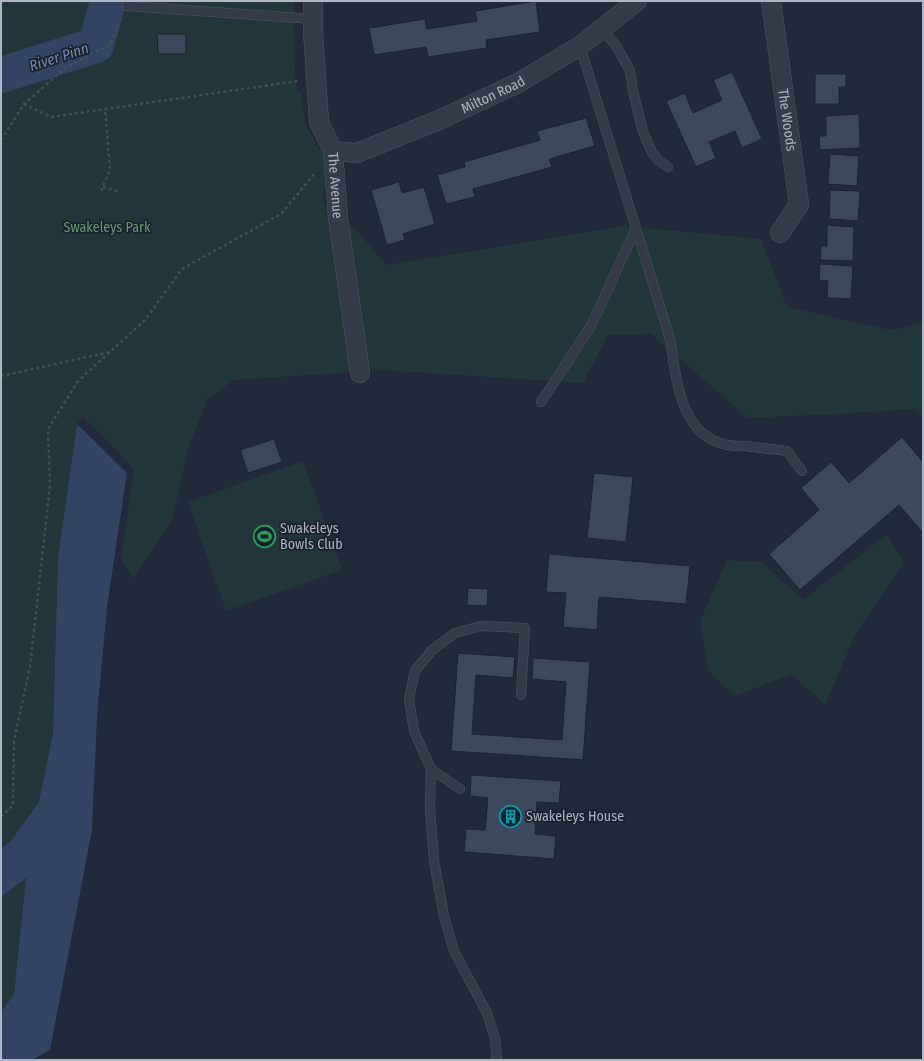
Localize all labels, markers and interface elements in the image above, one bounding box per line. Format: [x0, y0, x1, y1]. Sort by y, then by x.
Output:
water label: River Pinn [27, 39, 91, 75]
street label: Milton Road [458, 73, 528, 117]
street label: The Woods [774, 88, 800, 152]
street label: The Avenue [324, 152, 346, 219]
park label: Swakeleys Park [64, 219, 151, 236]
place label: Swakeleys Bowls Club [280, 520, 343, 553]
sports icon: Swakeleys Bowls Club [252, 523, 278, 549]
building icon: Swakeleys House [498, 803, 524, 829]
place label: Swakeleys House [526, 808, 624, 825]

